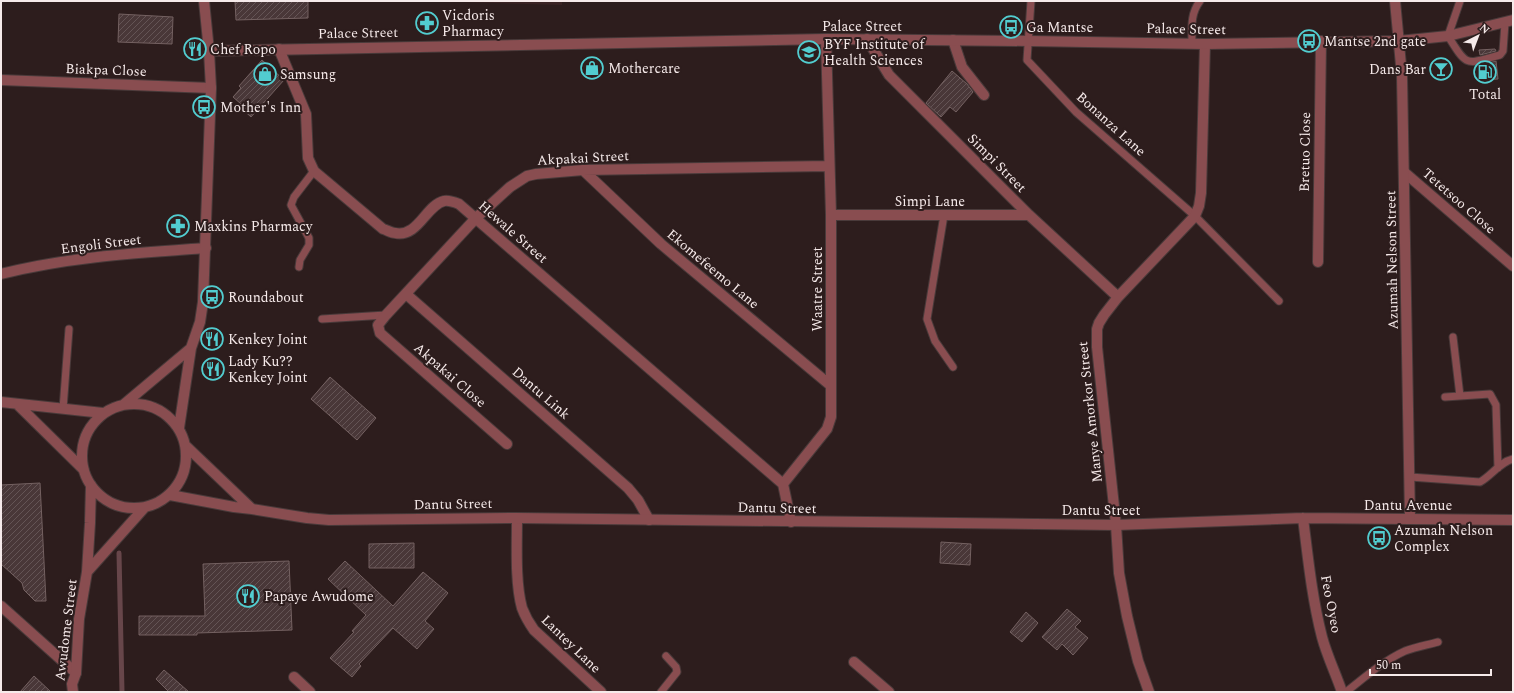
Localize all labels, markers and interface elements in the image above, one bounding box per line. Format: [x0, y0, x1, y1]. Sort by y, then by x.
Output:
place label: Vicdoris Pharmacy [442, 5, 505, 42]
pharmacy icon: Vicdoris Pharmacy [414, 10, 440, 36]
bus stop icon: Ga Mantse [998, 14, 1024, 40]
street label: Palace Street [822, 16, 902, 37]
north arrow [1458, 16, 1498, 56]
place label: Ga Mantse [1026, 17, 1094, 38]
street label: Palace Street [1146, 18, 1226, 40]
text: N [1475, 20, 1493, 38]
street label: Palace Street [318, 22, 398, 44]
bus stop icon: Mantse 2nd gate [1296, 28, 1322, 54]
place label: Mantse 2nd gate [1324, 31, 1426, 52]
place label: BYF Institute of Health Sciences [824, 34, 925, 71]
restaurant icon: Chef Ropo [182, 36, 208, 62]
place label: Chef Ropo [210, 39, 276, 60]
school or university icon: BYF Institute of Health Sciences [796, 39, 822, 65]
shop icon: Mothercare [579, 55, 605, 81]
bar icon: Dans Bar [1428, 56, 1454, 82]
street label: Biakpa Close [65, 58, 147, 82]
place label: Mothercare [608, 58, 681, 79]
place label: Dans Bar [1369, 59, 1426, 80]
fuel station icon: Total [1472, 59, 1498, 85]
shop icon: Samsung [252, 61, 278, 87]
place label: Samsung [280, 64, 336, 85]
place label: Total [1469, 84, 1501, 105]
street label: Bonanza Lane [1071, 87, 1151, 161]
bus stop icon: Mother's Inn [191, 94, 217, 120]
place label: Mother's Inn [220, 97, 301, 118]
street label: Bretuo Close [1294, 112, 1316, 192]
street label: Simpi Street [963, 129, 1031, 197]
street label: Akpakai Street [536, 145, 630, 171]
street label: Tetetsoo Close [1418, 163, 1501, 239]
street label: Azumah Nelson Street [1380, 190, 1404, 330]
street label: Simpi Lane [895, 191, 965, 212]
street label: Hewale Street [473, 196, 553, 268]
pharmacy icon: Maxkins Pharmacy [165, 213, 191, 239]
place label: Maxkins Pharmacy [194, 216, 314, 237]
street label: Ekomefeemo Lane [662, 224, 764, 314]
street label: Engoli Street [60, 229, 143, 259]
street label: Waatre Street [807, 247, 828, 331]
bus stop icon: Roundabout [199, 284, 225, 310]
place label: Roundabout [228, 287, 304, 308]
restaurant icon: Kenkey Joint [199, 326, 225, 352]
place label: Kenkey Joint [228, 329, 308, 350]
street label: Akpakai Close [409, 338, 491, 413]
street label: Manye Amorkor Street [1072, 340, 1108, 484]
place label: Lady Ku?? Kenkey Joint [228, 351, 308, 388]
restaurant icon: Lady Ku?? Kenkey Joint [200, 356, 226, 382]
street label: Dantu Link [507, 362, 575, 424]
street label: Dantu Street [413, 493, 493, 515]
street label: Dantu Avenue [1364, 495, 1452, 516]
street label: Dantu Street [737, 497, 817, 519]
street label: Dantu Street [1062, 500, 1140, 521]
place label: Azumah Nelson Complex [1394, 520, 1493, 557]
bus stop icon: Azumah Nelson Complex [1366, 525, 1392, 551]
street label: Feo Oyeo [1315, 573, 1347, 635]
street label: Awudome Street [49, 578, 83, 682]
restaurant icon: Papaye Awudome [235, 583, 261, 609]
place label: Papaye Awudome [264, 586, 374, 607]
street label: Lantey Lane [536, 610, 606, 678]
scale bar [1370, 651, 1491, 677]
text: 50 m [1376, 656, 1401, 675]

